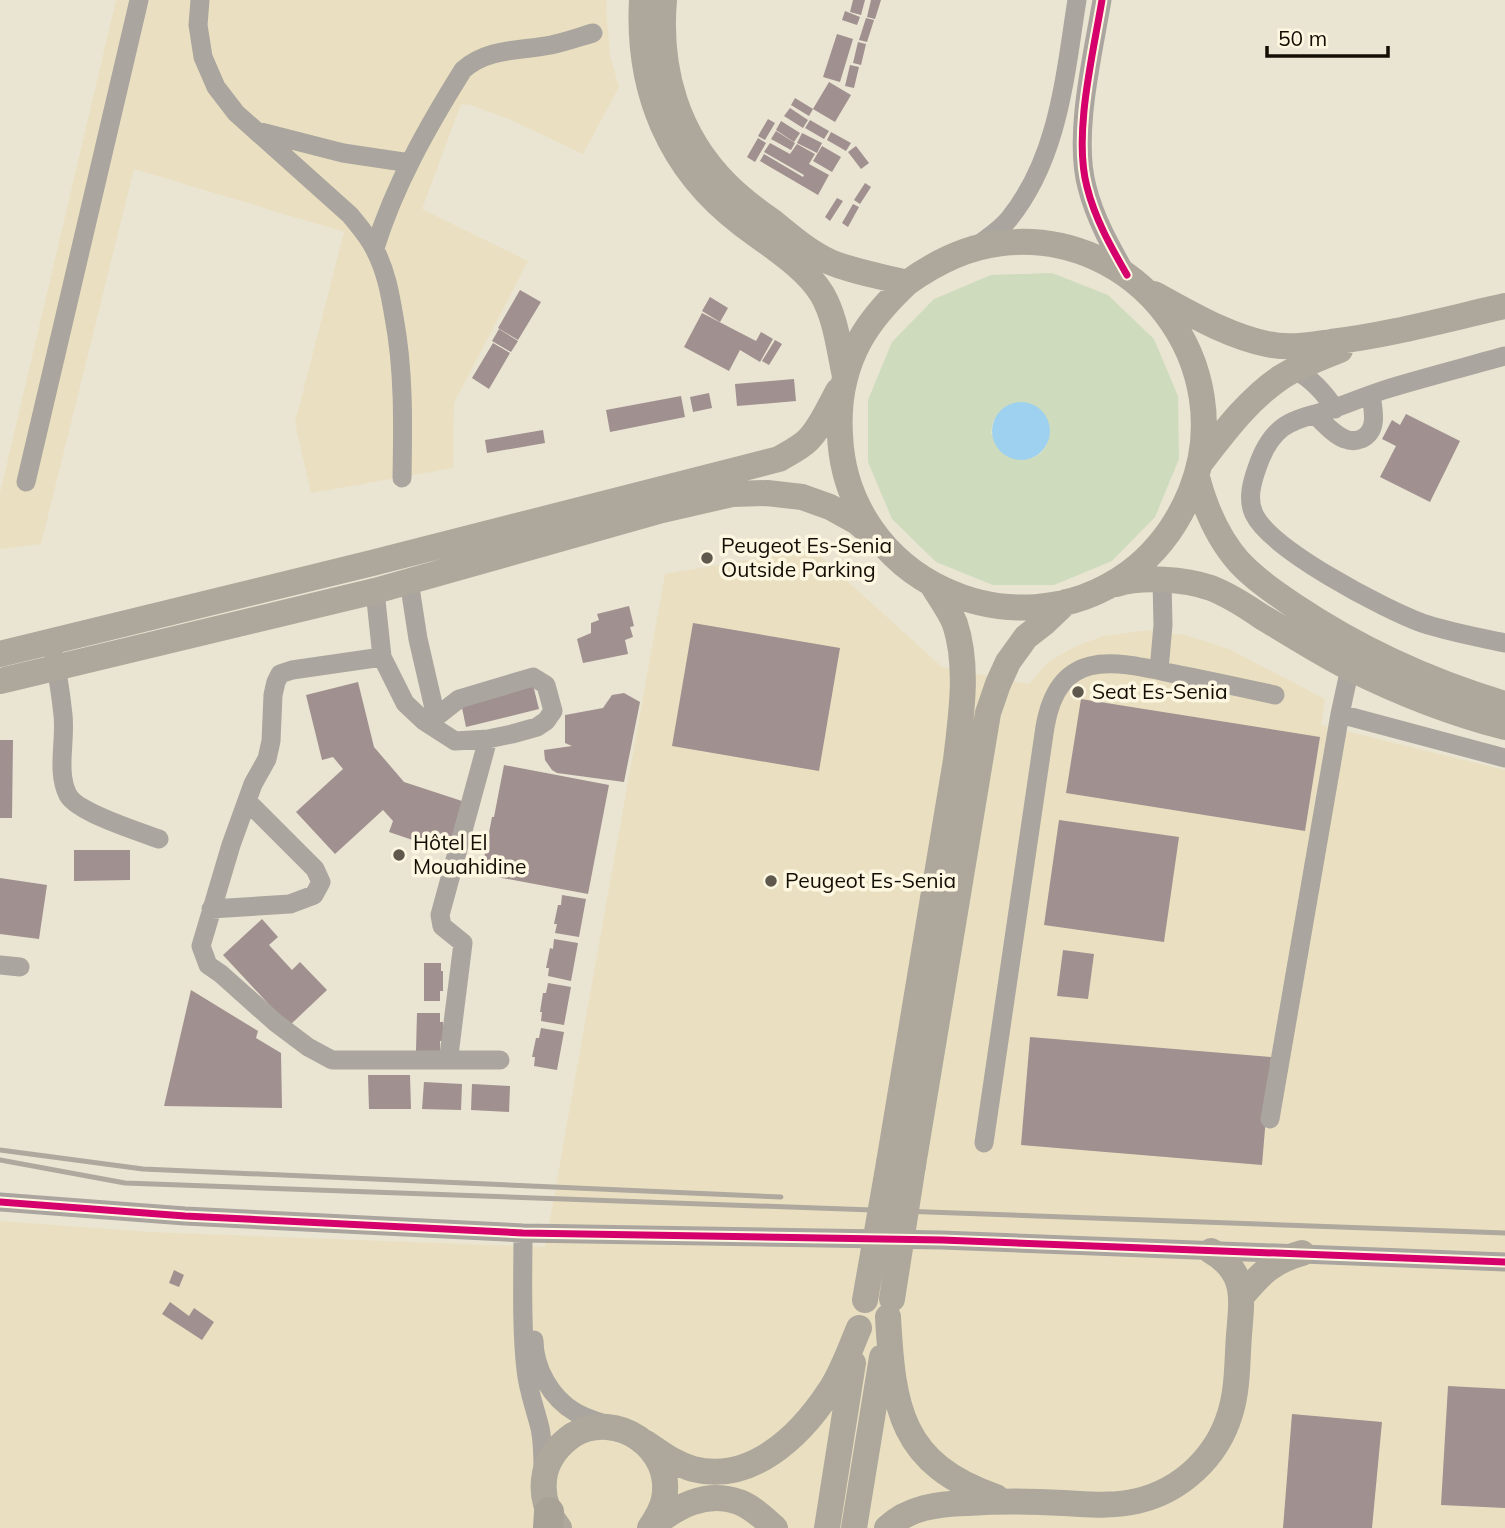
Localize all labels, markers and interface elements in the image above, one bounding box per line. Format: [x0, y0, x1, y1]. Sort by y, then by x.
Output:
scale bar [1267, 14, 1388, 58]
text: 50 m [1278, 25, 1327, 51]
place label: Peugeot Es-Senia Outside Parking [721, 532, 892, 582]
marker: Peugeot Es-Senia Outside Parking [699, 550, 715, 566]
place label: Seat Es-Senia [1092, 678, 1228, 704]
marker: Seat Es-Senia [1070, 684, 1086, 700]
place label: Hôtel El Mouahidine [413, 829, 526, 879]
marker: Hôtel El Mouahidine [391, 847, 407, 863]
place label: Peugeot Es-Senia [785, 867, 956, 893]
marker: Peugeot Es-Senia [763, 873, 779, 889]

